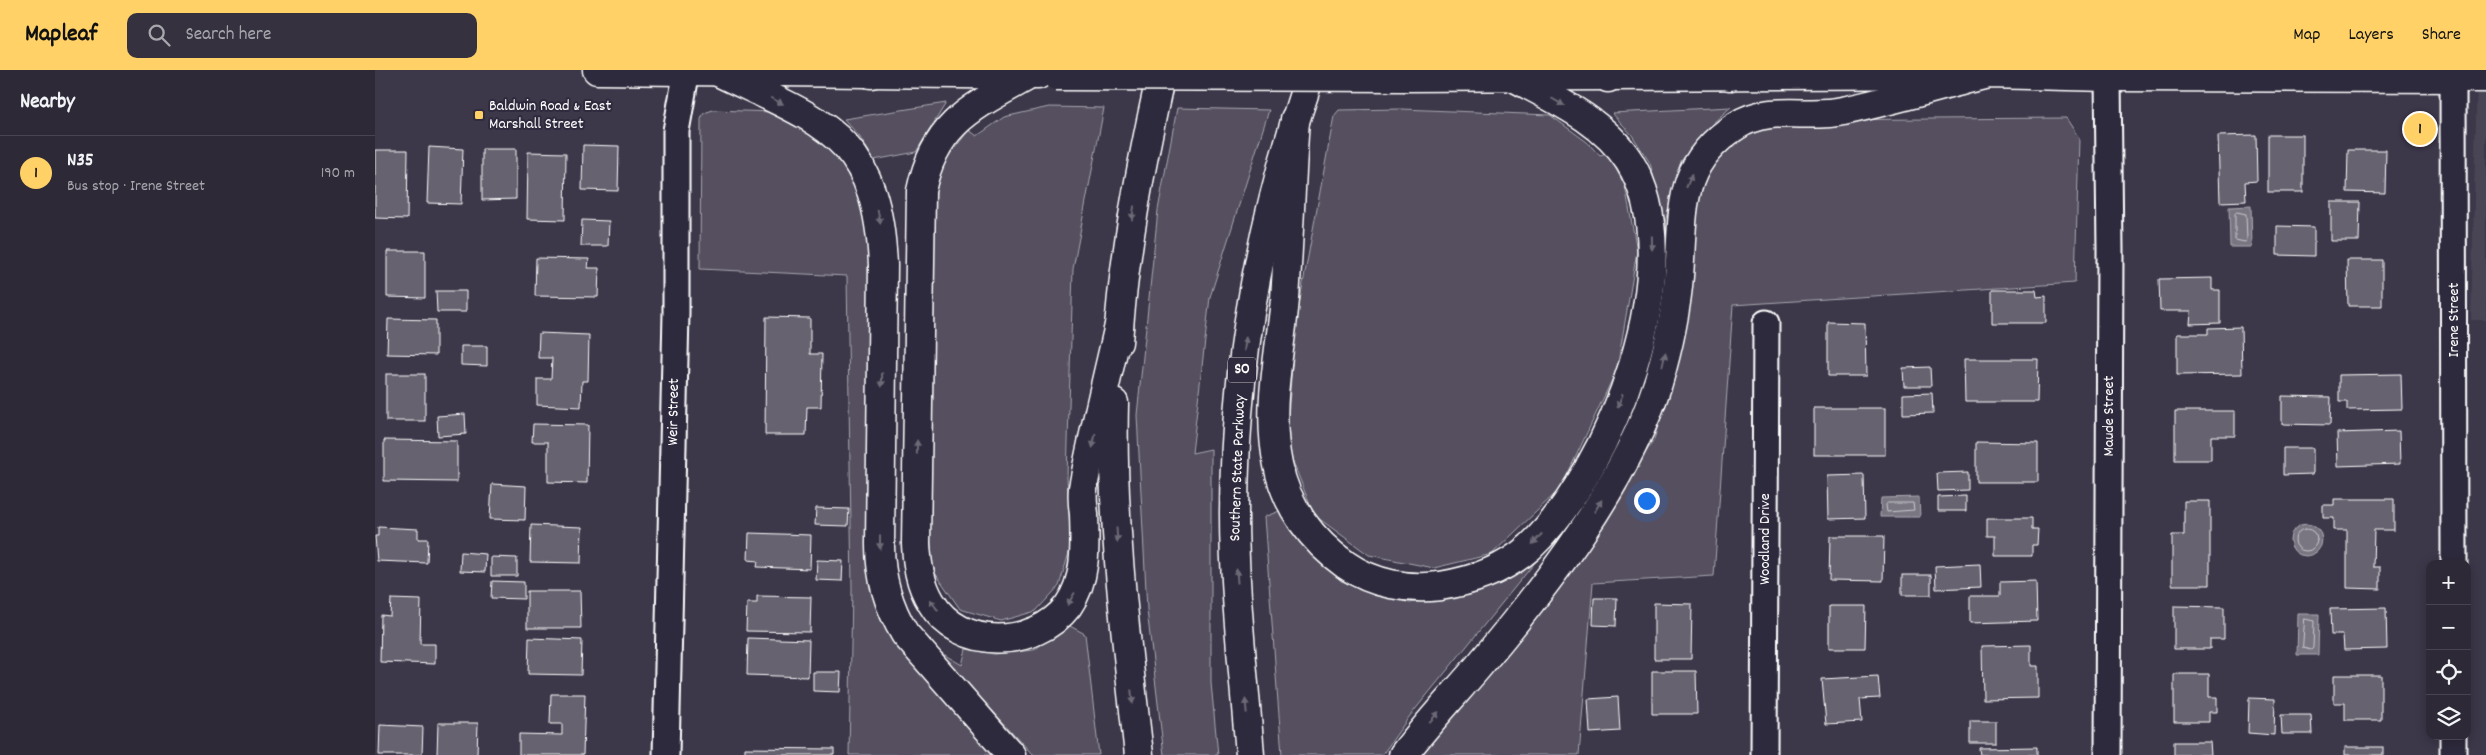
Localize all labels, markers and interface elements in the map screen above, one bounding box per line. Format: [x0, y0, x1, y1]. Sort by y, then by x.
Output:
search box [127, 13, 477, 58]
text: Mapleaf [25, 18, 97, 52]
icon: search [145, 21, 173, 49]
text: Search here [185, 22, 271, 49]
text: Map [2293, 23, 2320, 48]
text: Layers [2348, 23, 2394, 48]
text: Share [2422, 23, 2461, 48]
text: Nearby [20, 88, 75, 118]
place label: Baldwin Road & East Marshall Street [489, 95, 611, 136]
one-way arrow [770, 97, 785, 106]
one-way arrow [1551, 97, 1564, 106]
marker: Baldwin Road & East Marshall Street [473, 109, 485, 121]
pin: 1 [2404, 110, 2436, 148]
text: N35 [67, 148, 94, 175]
text: 1 [34, 162, 38, 185]
text: 190 m [321, 162, 355, 185]
one-way arrow [1686, 174, 1693, 189]
text: Bus stop · Irene Street [67, 175, 205, 198]
one-way arrow [1129, 205, 1137, 221]
one-way arrow [876, 210, 884, 226]
one-way arrow [1648, 235, 1656, 251]
street label: Irene Street [2443, 282, 2466, 357]
one-way arrow [1241, 336, 1249, 352]
one-way arrow [1660, 352, 1668, 367]
road number: SO [1228, 358, 1256, 382]
one-way arrow [878, 372, 886, 388]
street label: Maude Street [2098, 375, 2121, 456]
street label: Weir Street [662, 378, 686, 446]
street label: Southern State Parkway [1224, 394, 1252, 542]
one-way arrow [1616, 394, 1624, 409]
one-way arrow [1089, 433, 1097, 449]
one-way arrow [913, 439, 921, 455]
your location [1634, 488, 1660, 514]
street label: Woodland Drive [1754, 493, 1777, 585]
one-way arrow [1593, 500, 1603, 513]
one-way arrow [1114, 528, 1122, 544]
one-way arrow [1531, 533, 1543, 545]
one-way arrow [876, 534, 884, 550]
map controls [2426, 560, 2471, 740]
button: + [2426, 560, 2471, 605]
one-way arrow [1232, 568, 1240, 584]
one-way arrow [1067, 593, 1076, 606]
one-way arrow [929, 598, 939, 612]
button: − [2426, 605, 2471, 650]
button: locate [2426, 650, 2471, 695]
one-way arrow [1129, 689, 1137, 705]
button: layers [2426, 695, 2471, 740]
one-way arrow [1242, 698, 1250, 714]
one-way arrow [1428, 712, 1440, 724]

